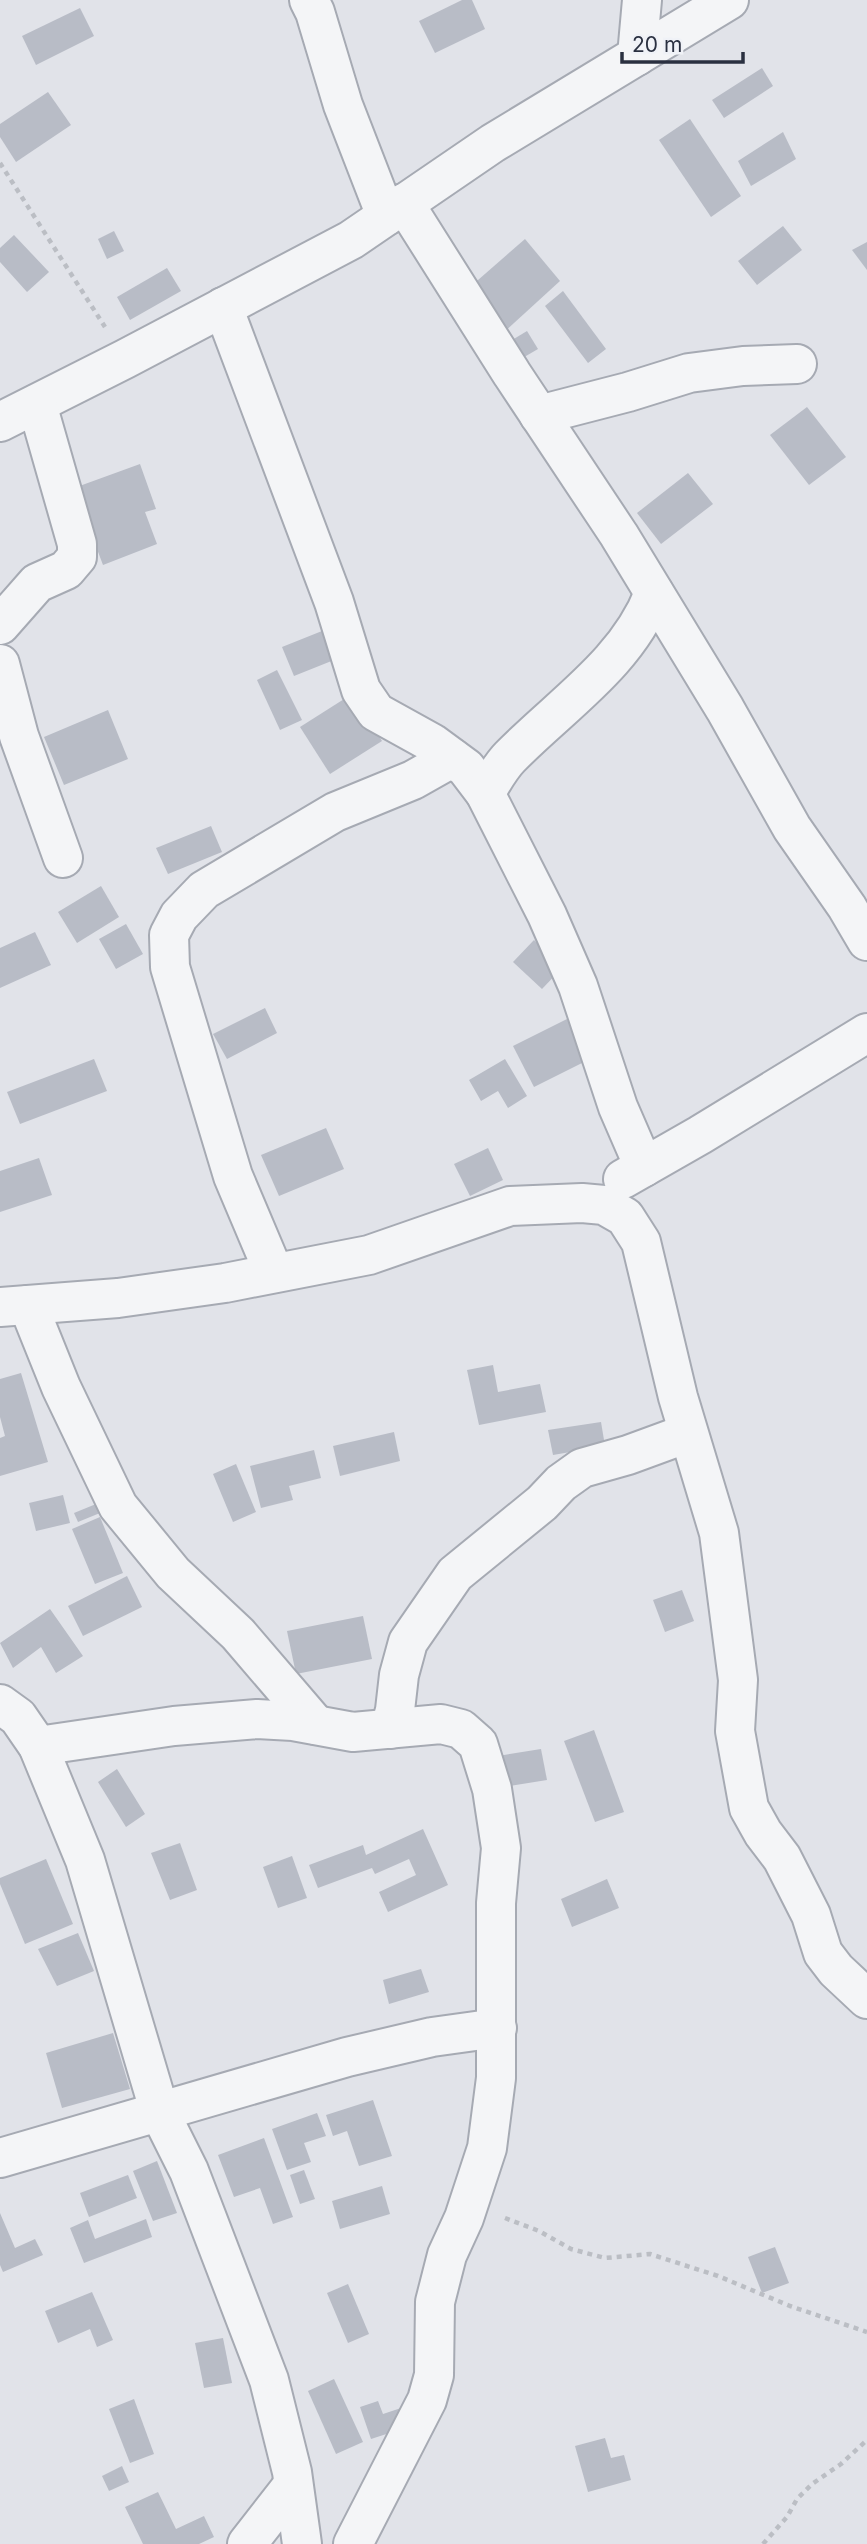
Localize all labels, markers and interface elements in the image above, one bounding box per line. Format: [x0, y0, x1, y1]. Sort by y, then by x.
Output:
scale bar [622, 21, 743, 65]
text: 20 m [632, 32, 682, 57]

